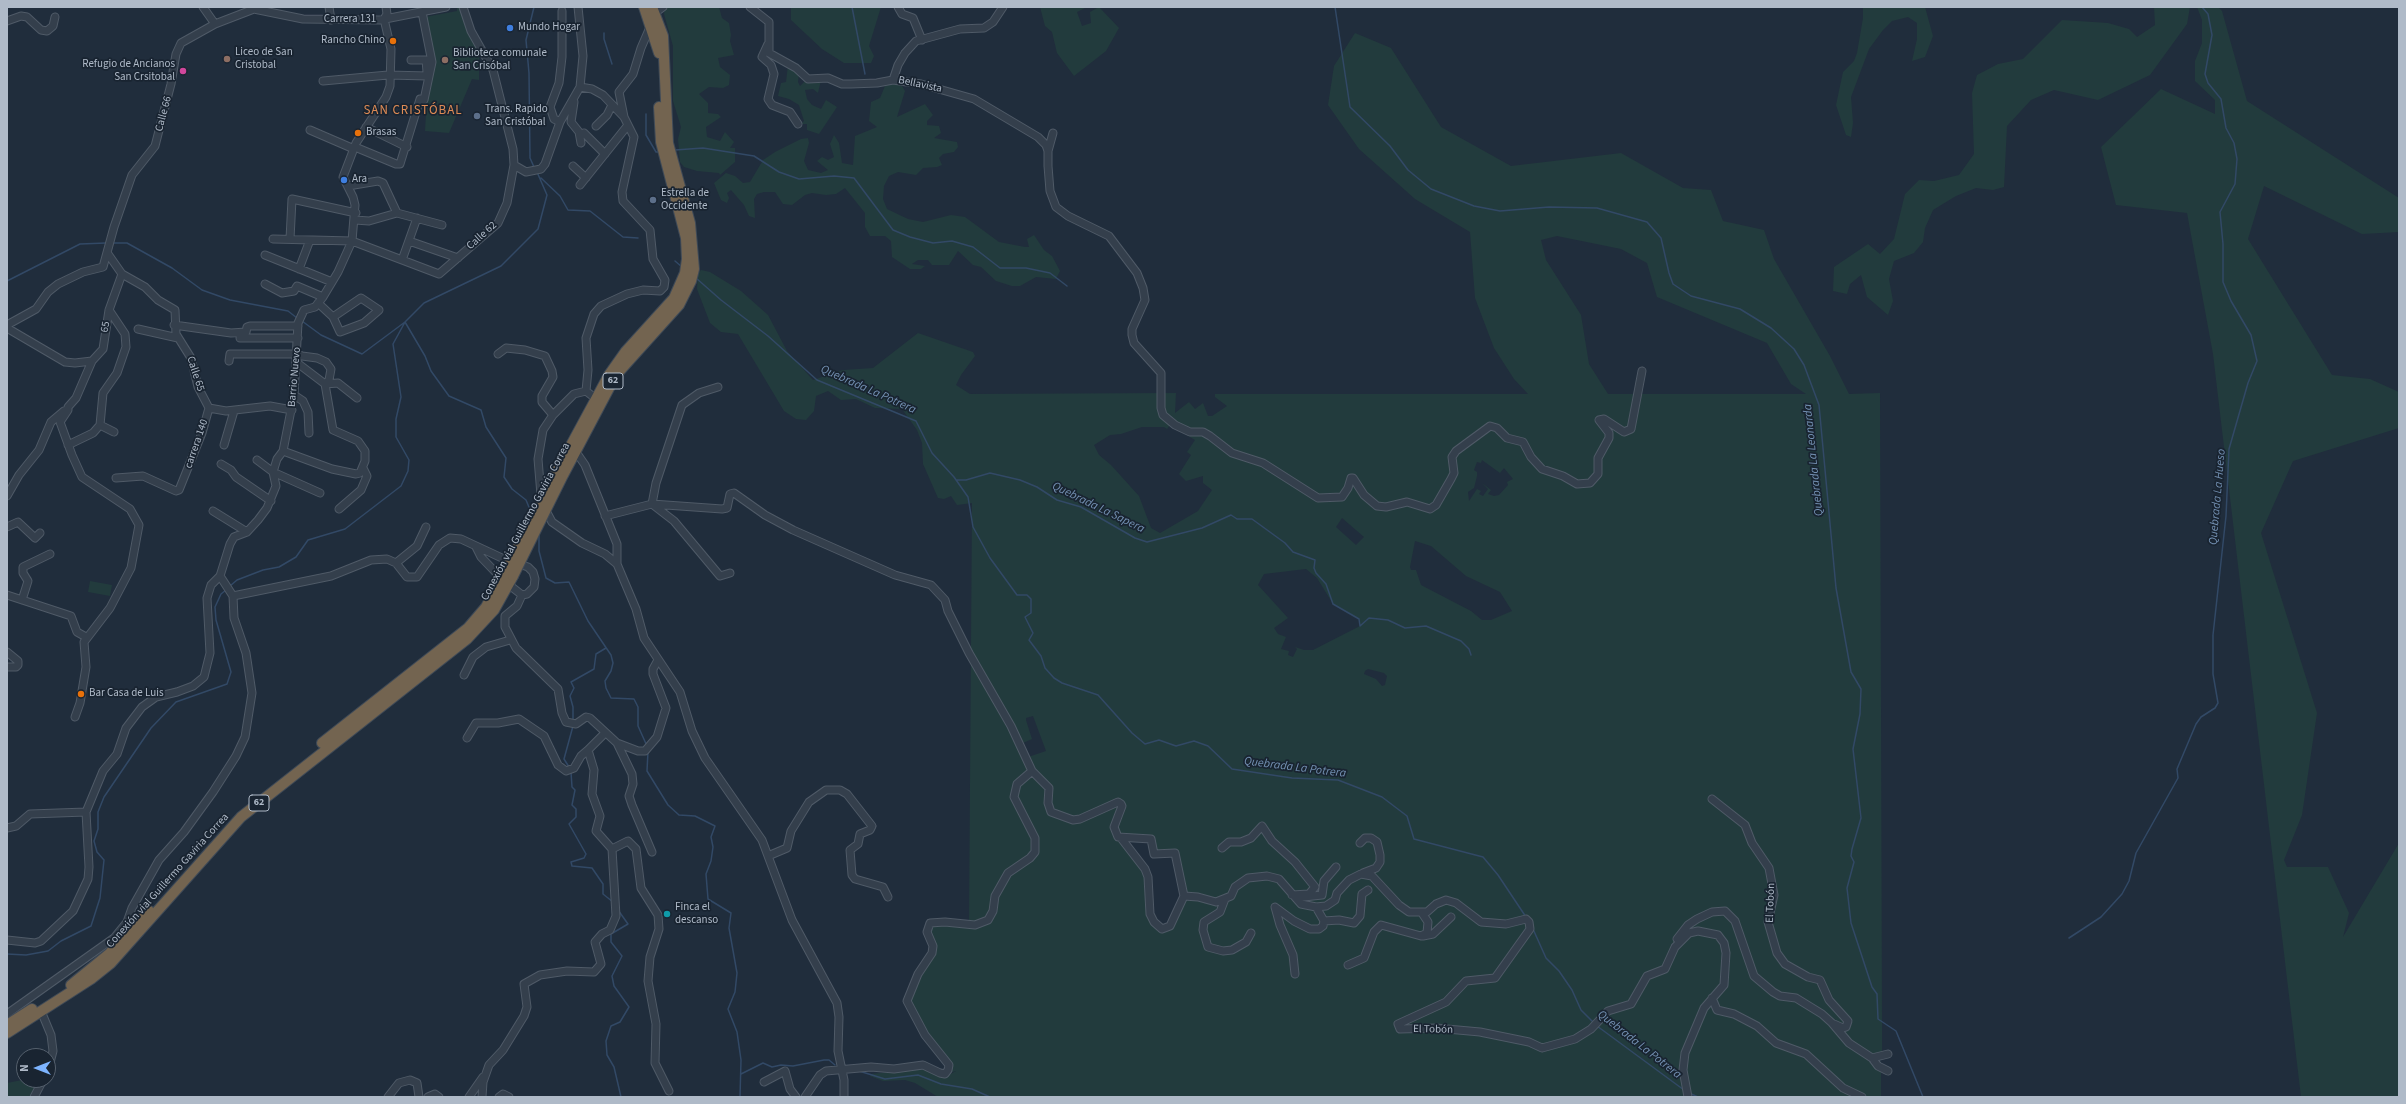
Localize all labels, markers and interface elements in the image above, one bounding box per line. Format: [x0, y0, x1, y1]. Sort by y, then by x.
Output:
street label: Carrera 131 [324, 13, 376, 27]
place label: Mundo Hogar [518, 21, 580, 35]
marker: Mundo Hogar [505, 23, 515, 33]
place label: Rancho Chino [321, 34, 385, 48]
marker: Rancho Chino [388, 36, 398, 46]
place label: Liceo de San Cristobal [235, 46, 293, 72]
place label: Biblioteca comunale San Crisóbal [453, 47, 547, 73]
marker: Liceo de San Cristobal [222, 54, 232, 64]
marker: Biblioteca comunale San Crisóbal [440, 55, 450, 65]
place label: Refugio de Ancianos San Crsitobal [82, 58, 175, 84]
marker: Refugio de Ancianos San Crsitobal [178, 66, 188, 76]
street label: Bellavista [897, 74, 943, 96]
street label: Calle 66 [153, 95, 175, 133]
district label: SAN CRISTÓBAL [363, 103, 463, 119]
place label: Trans. Rapido San Cristóbal [485, 103, 548, 129]
marker: Trans. Rapido San Cristóbal [472, 111, 482, 121]
place label: Brasas [366, 126, 396, 140]
marker: Brasas [353, 128, 363, 138]
place label: Ara [352, 173, 367, 187]
marker: Ara [339, 175, 349, 185]
place label: Estrella de Occidente [661, 187, 709, 213]
marker: Estrella de Occidente [648, 195, 658, 205]
street label: Calle 62 [464, 219, 500, 253]
street label: 65 [99, 321, 113, 333]
street label: Barrio Nuevo [286, 346, 304, 408]
street label: Calle 65 [183, 355, 207, 393]
water label: Quebrada La Potrera [818, 363, 918, 417]
road number: 62 [603, 373, 623, 389]
water label: Quebrada La Leonarda [1801, 403, 1827, 517]
street label: carrera 140 [182, 418, 212, 470]
street label: Conexión vial Guillermo Gaviria Correa [479, 441, 573, 603]
water label: Quebrada La Hueso [2207, 448, 2229, 546]
water label: Quebrada La Sapera [1049, 479, 1147, 537]
place label: Bar Casa de Luis [89, 687, 164, 701]
marker: Bar Casa de Luis [76, 689, 86, 699]
water label: Quebrada La Potrera [1243, 755, 1347, 781]
road number: 62 [249, 795, 269, 811]
street label: Conexión vial Guillermo Gaviria Correa [104, 811, 232, 951]
street label: El Tobón [1764, 883, 1778, 923]
place label: Finca el descanso [675, 901, 718, 927]
marker: Finca el descanso [662, 909, 672, 919]
water label: Quebrada La Potrera [1594, 1008, 1684, 1082]
street label: El Tobón [1413, 1023, 1453, 1037]
north arrow [16, 1048, 56, 1088]
text: N [17, 1064, 32, 1072]

